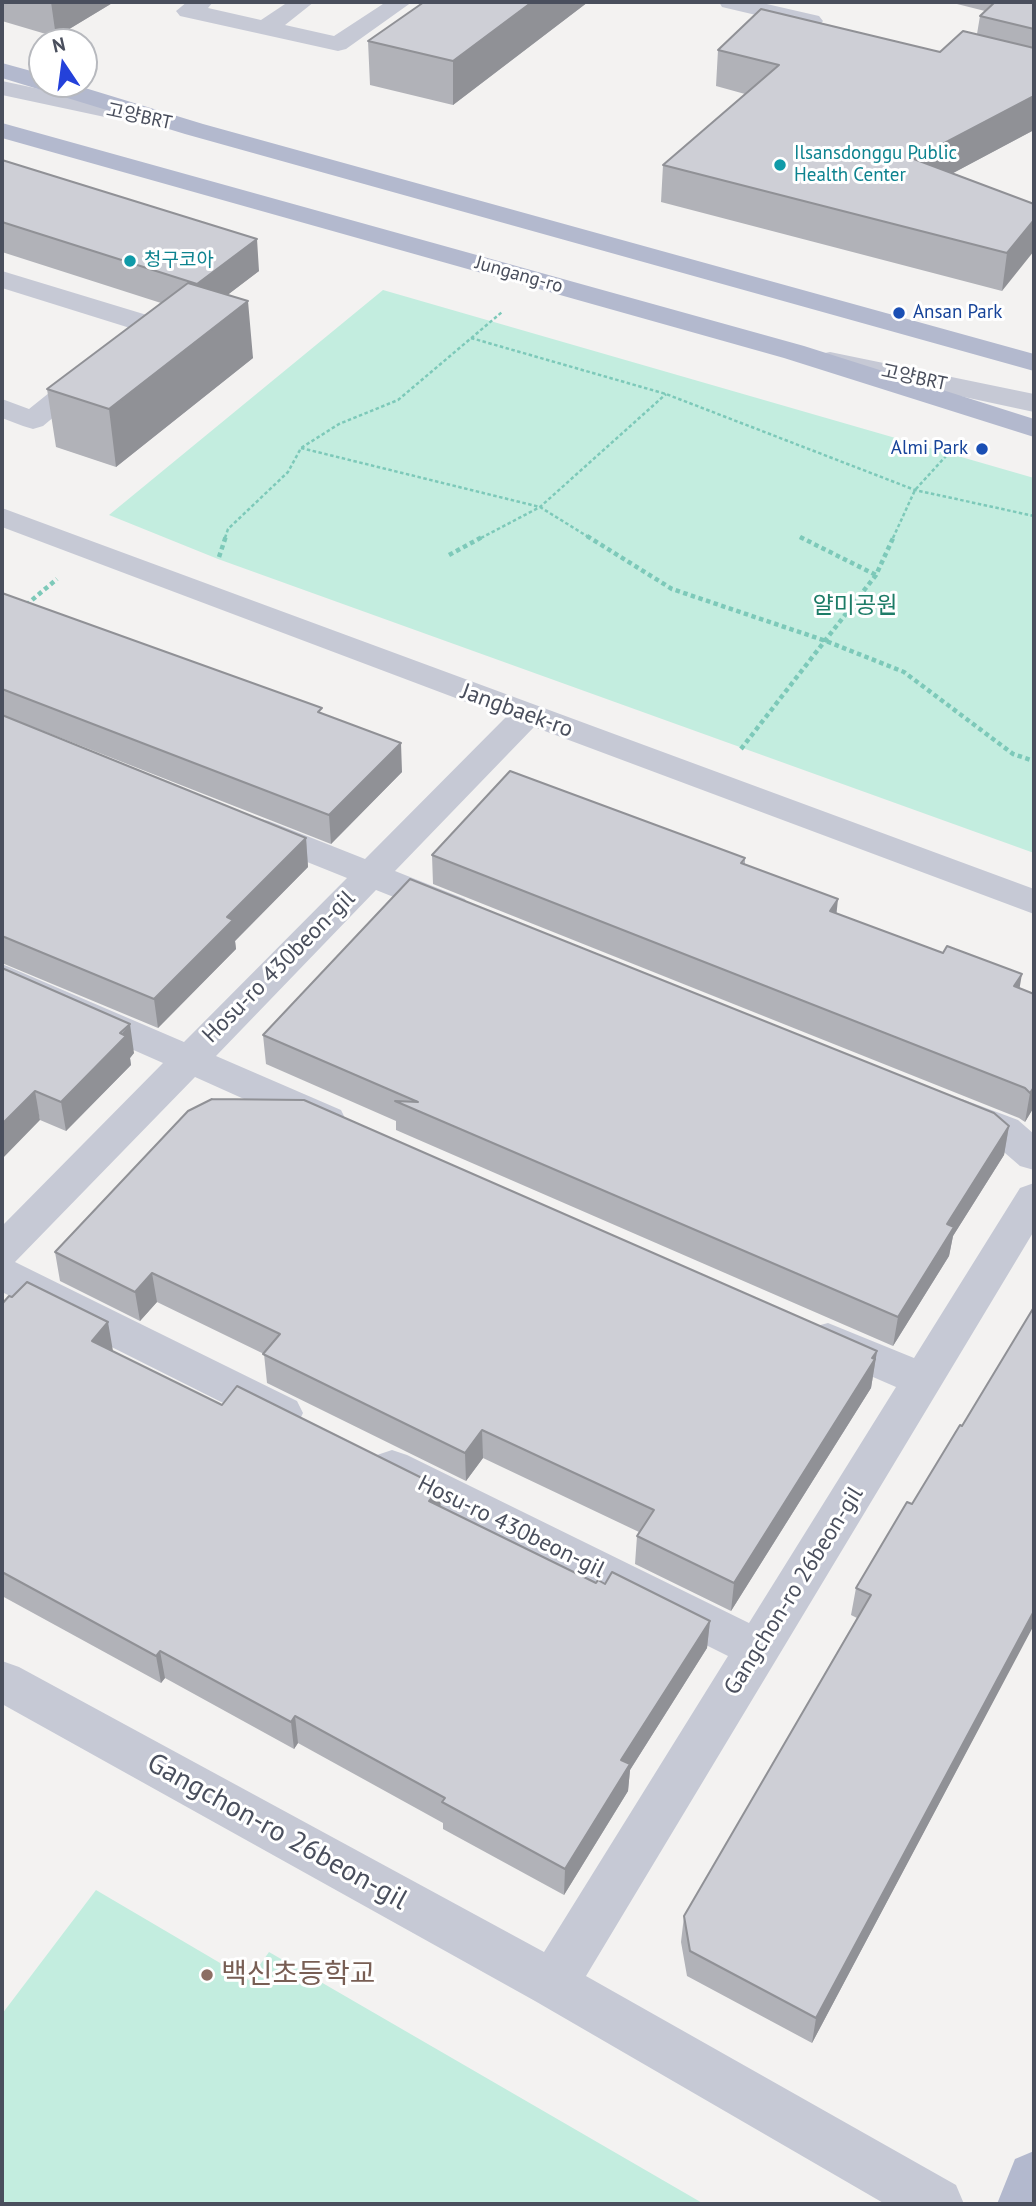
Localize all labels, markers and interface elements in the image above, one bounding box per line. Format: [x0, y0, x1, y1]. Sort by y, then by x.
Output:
north arrow [28, 28, 98, 98]
text: N [50, 31, 67, 58]
street label: 고양BRT [104, 99, 174, 135]
place label: Ilsansdonggu Public Health Center [794, 143, 957, 187]
marker: Ilsansdonggu Public Health Center [772, 157, 788, 173]
place label: 청구코아 [144, 250, 214, 272]
street label: Jungang-ro [473, 252, 565, 298]
marker: 청구코아 [122, 253, 138, 269]
place label: Ansan Park [913, 302, 1002, 324]
marker: Ansan Park [891, 305, 907, 321]
street label: 고양BRT [879, 360, 949, 396]
place label: Almi Park [891, 438, 968, 460]
marker: Almi Park [974, 441, 990, 457]
park label: 얄미공원 [813, 592, 897, 620]
street label: Jangbaek-ro [457, 678, 577, 744]
street label: Hosu-ro 430beon-gil [197, 885, 361, 1049]
street label: Hosu-ro 430beon-gil [413, 1470, 609, 1584]
street label: Gangchon-ro 26beon-gil [719, 1482, 869, 1700]
street label: Gangchon-ro 26beon-gil [141, 1746, 413, 1918]
place label: 백신초등학교 [221, 1958, 376, 1992]
marker: 백신초등학교 [199, 1967, 215, 1983]

